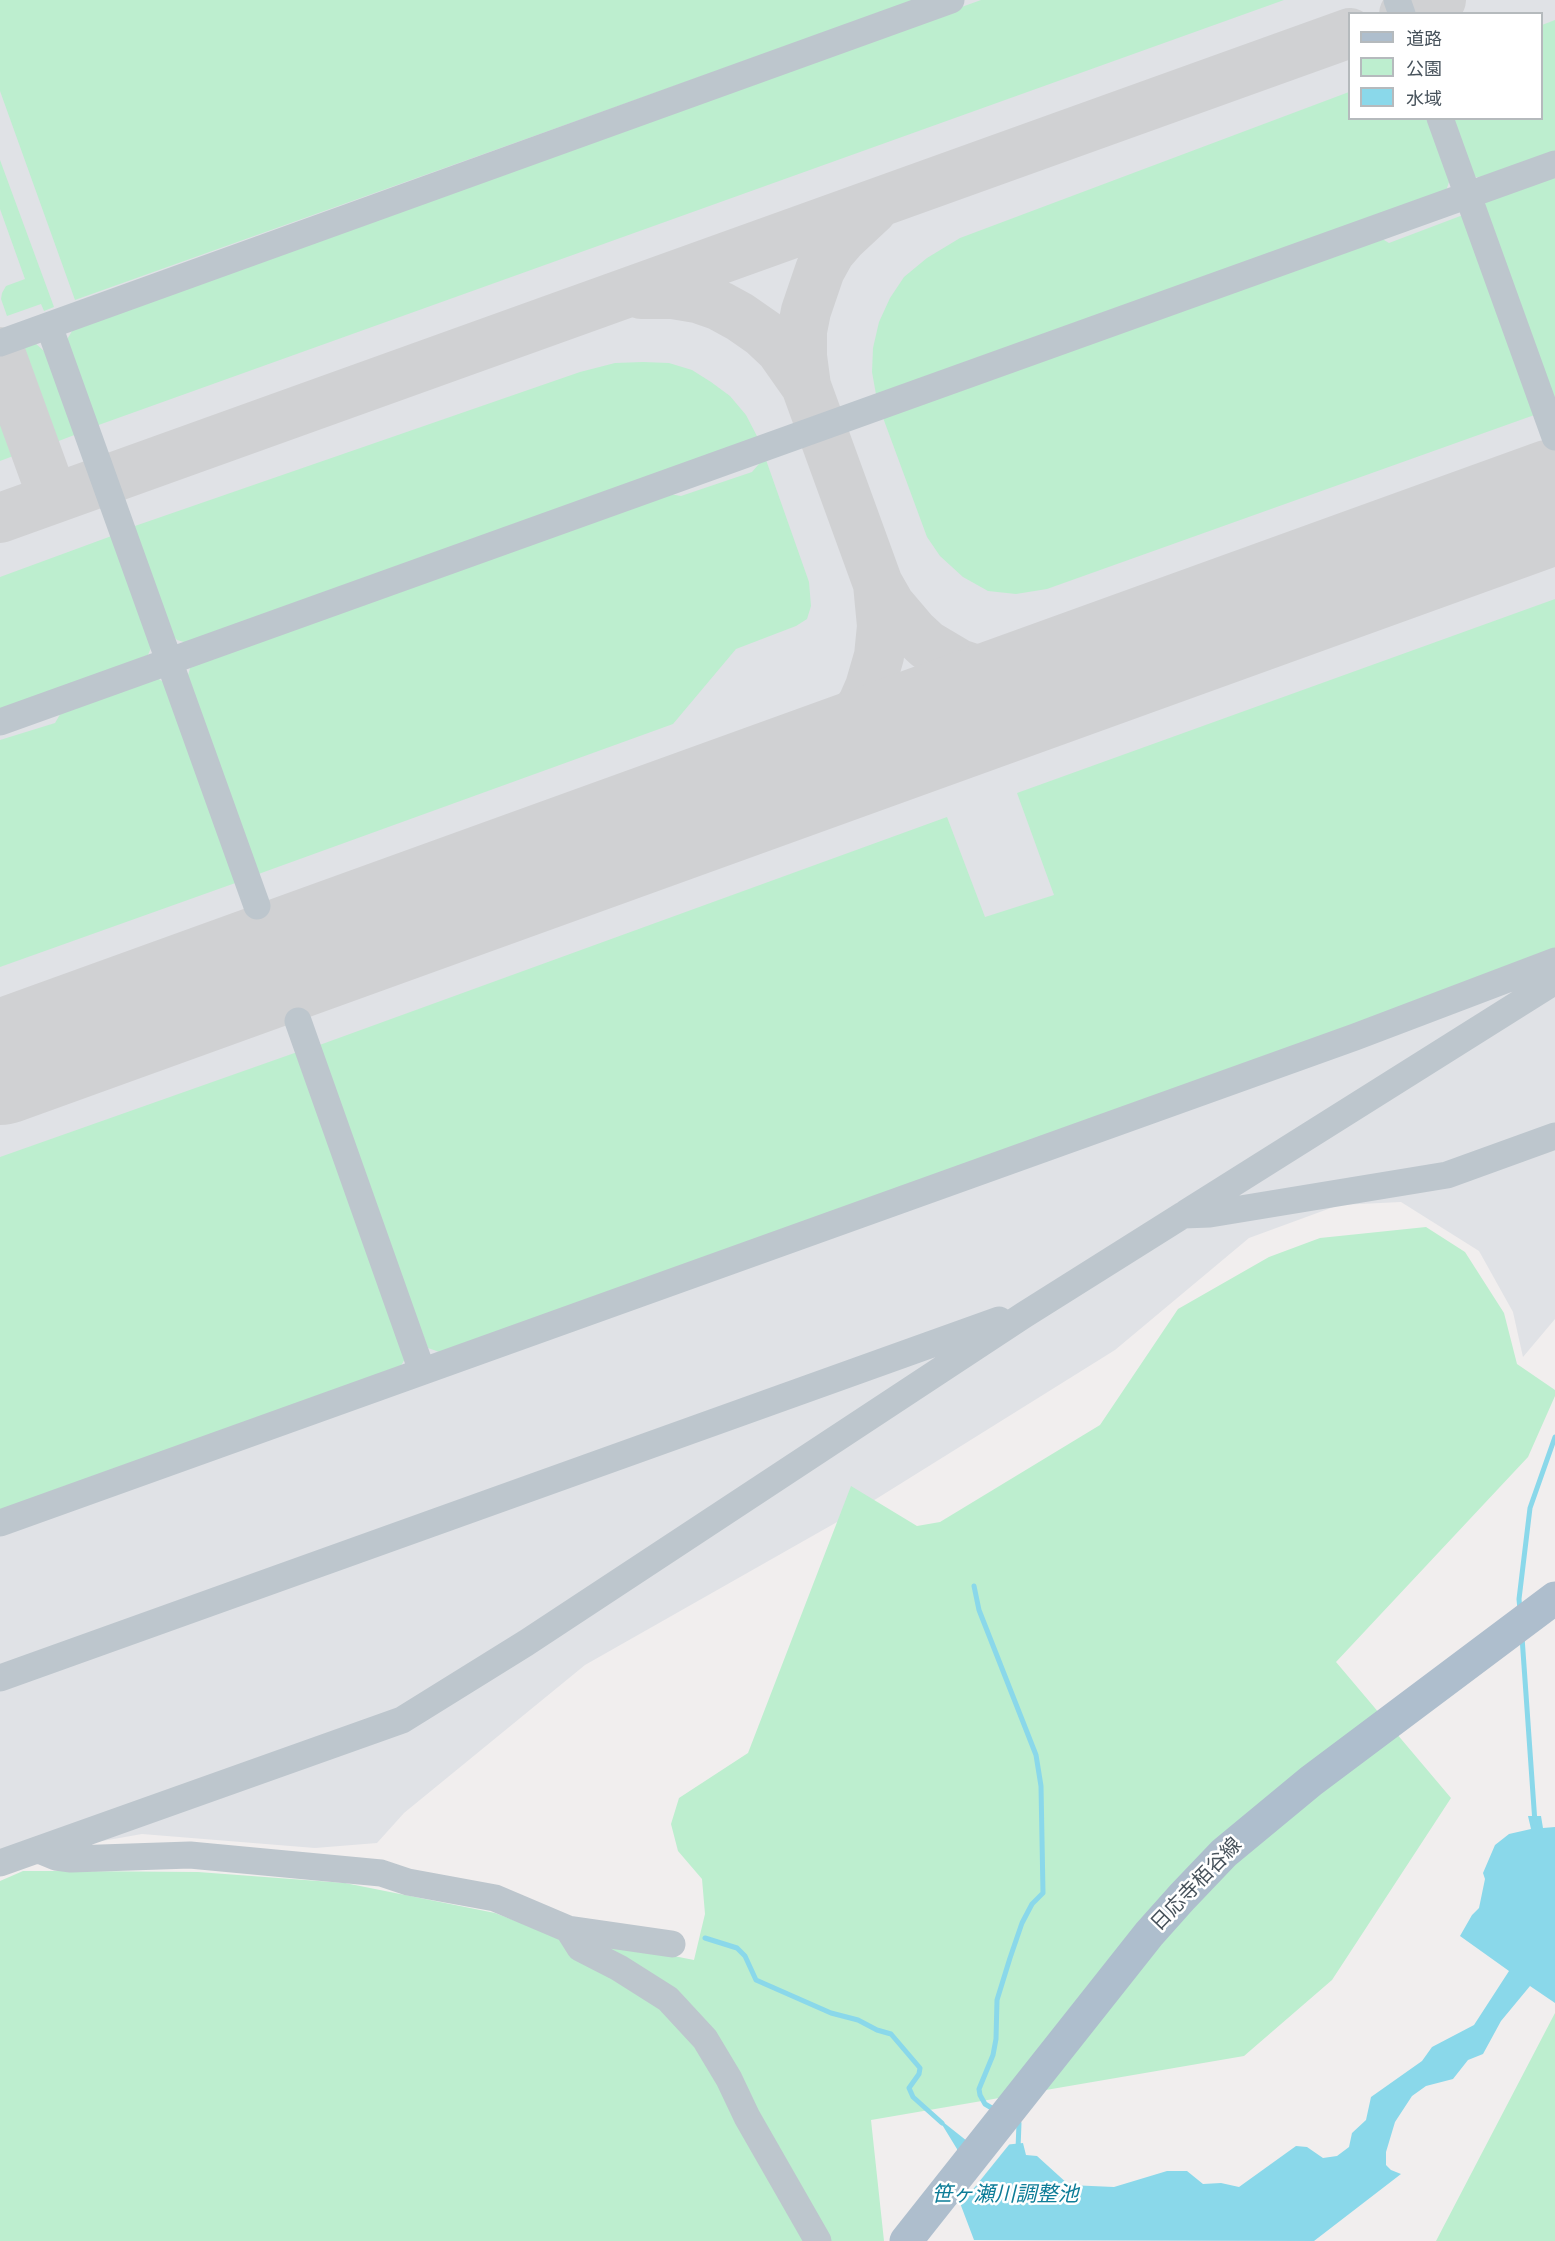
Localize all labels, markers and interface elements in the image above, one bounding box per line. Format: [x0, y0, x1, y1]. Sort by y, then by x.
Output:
legend [1348, 12, 1543, 120]
text: 道路 [1406, 28, 1442, 49]
text: 公園 [1406, 58, 1442, 79]
text: 水域 [1406, 88, 1442, 109]
street label: 日応寺栢谷線 [1147, 1834, 1247, 1936]
water label: 笹ヶ瀬川調整池 [932, 2183, 1078, 2209]

